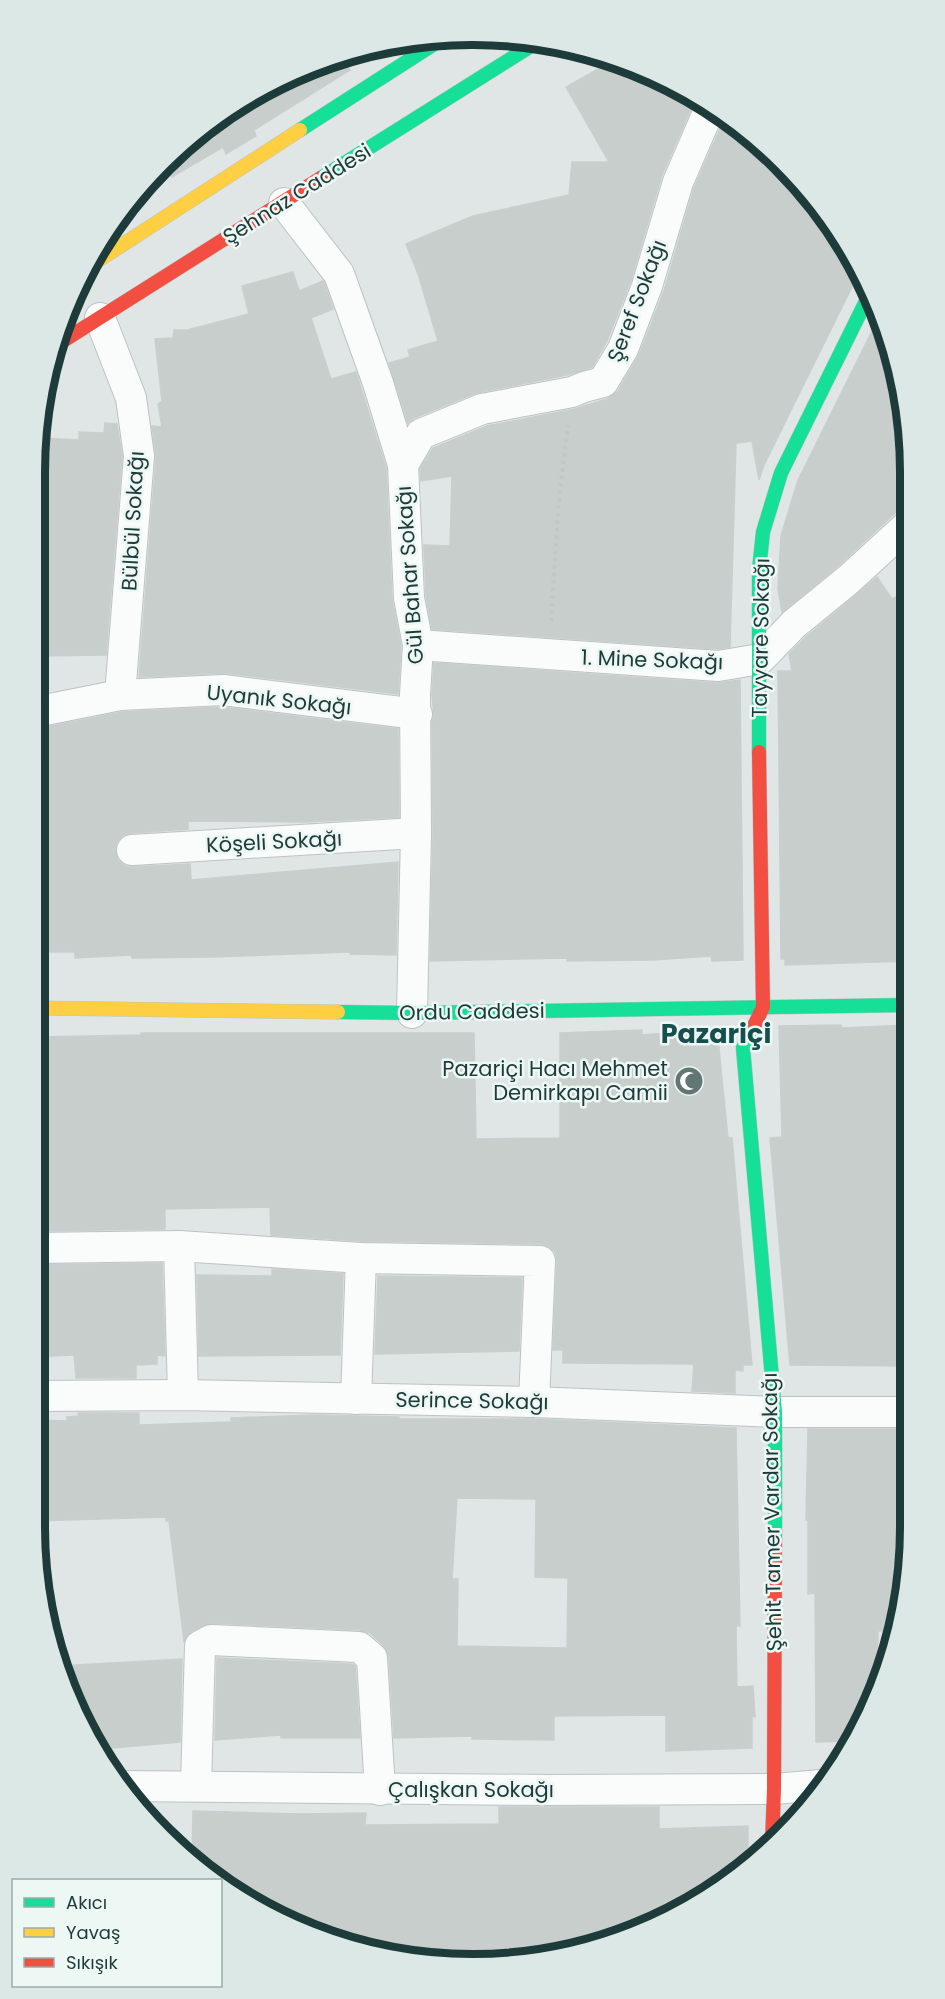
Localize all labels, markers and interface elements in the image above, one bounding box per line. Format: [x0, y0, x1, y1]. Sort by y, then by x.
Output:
street label: Şehnaz Caddesi [217, 136, 376, 251]
street label: Şeref Sokağı [600, 235, 673, 366]
street label: Bülbül Sokağı [114, 450, 151, 592]
street label: Gül Bahar Sokağı [389, 485, 430, 665]
street label: Tayyare Sokağı [745, 558, 776, 718]
street label: 1. Mine Sokağı [580, 643, 724, 676]
street label: Uyanık Sokağı [205, 677, 353, 722]
street label: Köşeli Sokağı [205, 823, 343, 860]
street label: Ordu Caddesi [399, 996, 545, 1027]
district label: Pazariçi [661, 1015, 771, 1052]
place label: Pazariçi Hacı Mehmet Demirkapı Camii [442, 1054, 668, 1107]
mosque icon: Pazariçi Hacı Mehmet Demirkapı Camii [673, 1065, 705, 1097]
street label: Şehit Tamer Vardar Sokağı [755, 1372, 788, 1652]
street label: Serince Sokağı [395, 1385, 549, 1416]
street label: Çalışkan Sokağı [388, 1775, 554, 1804]
legend [12, 1879, 222, 1987]
text: Akıcı [66, 1890, 107, 1915]
text: Yavaş [66, 1920, 120, 1945]
text: Sıkışık [66, 1950, 119, 1975]

